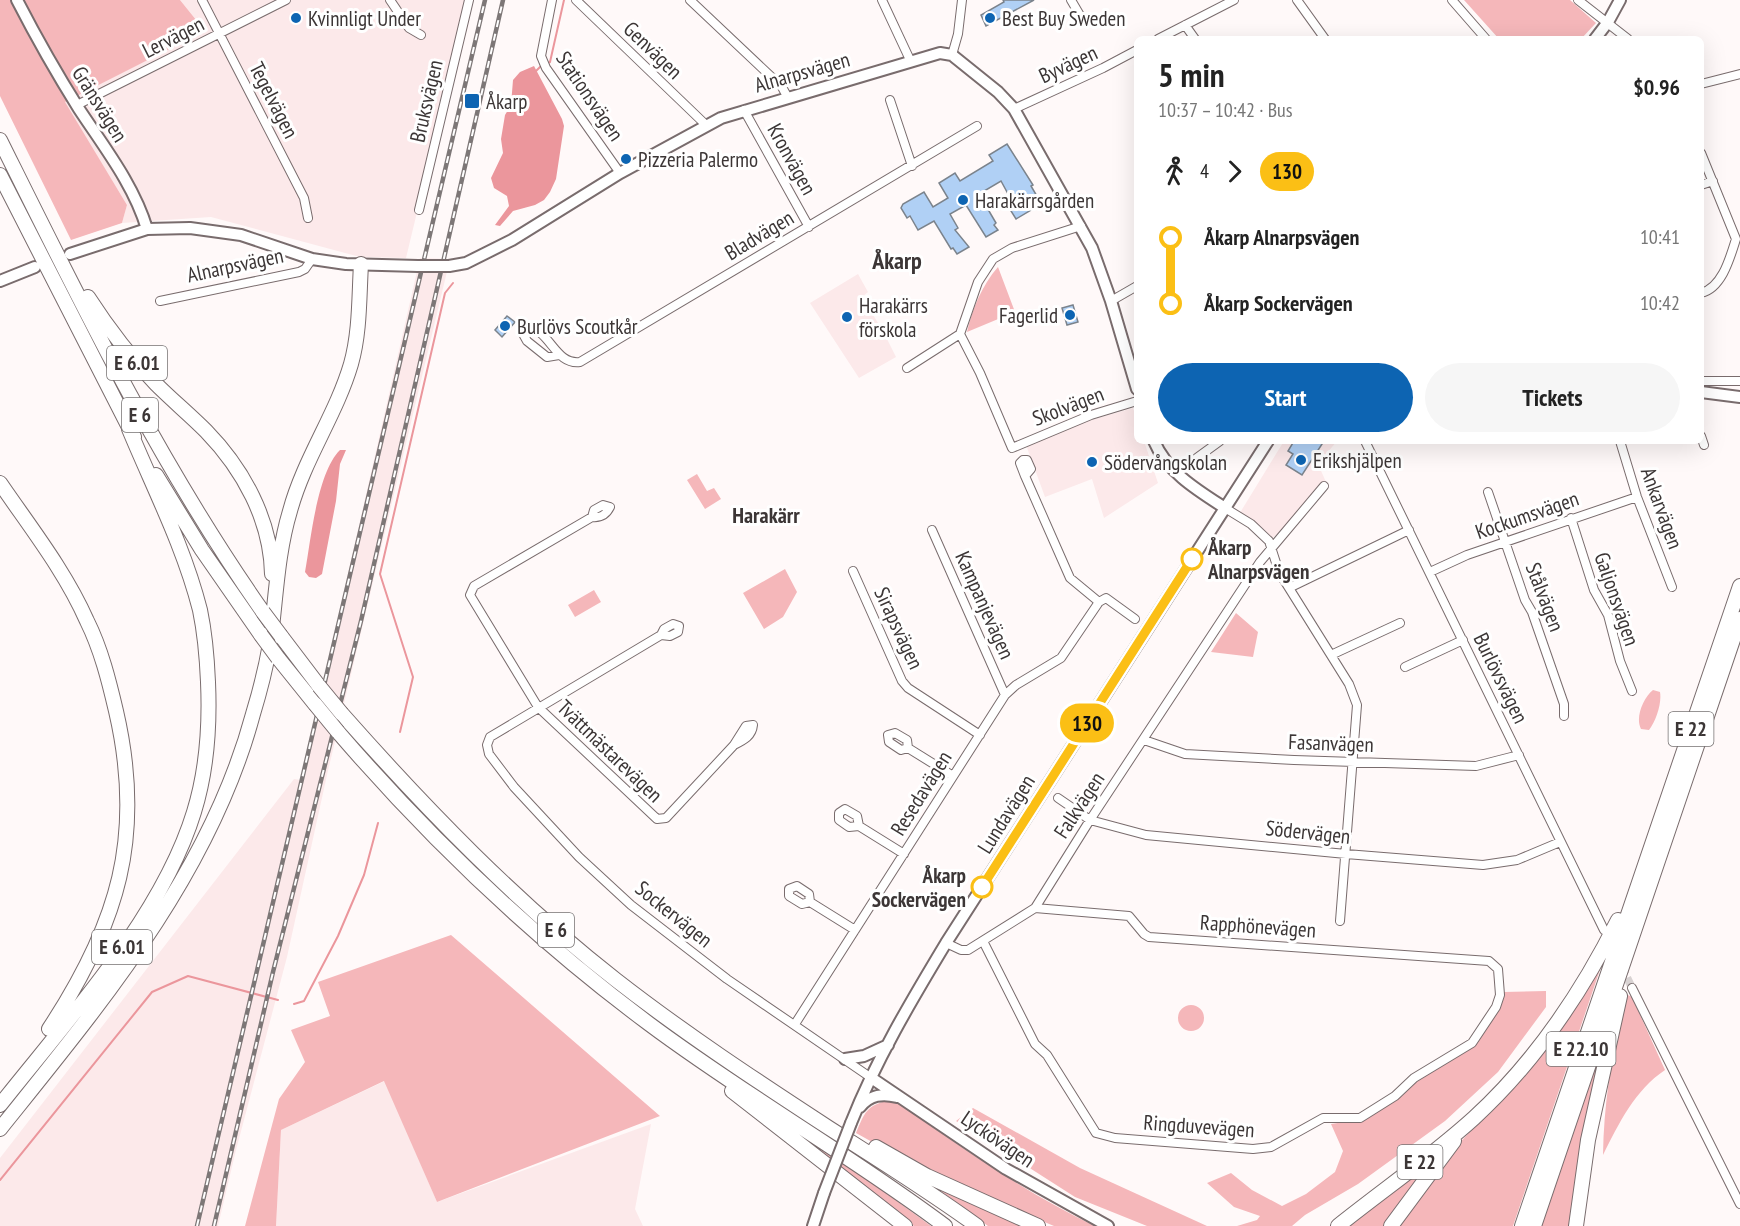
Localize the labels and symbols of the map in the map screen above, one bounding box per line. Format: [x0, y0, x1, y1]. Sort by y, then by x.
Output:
place label: Kvinnligt Under [308, 5, 421, 32]
place label: Best Buy Sweden [1002, 5, 1125, 32]
street label: Lervägen [138, 10, 208, 64]
marker: Kvinnligt Under [289, 11, 303, 25]
marker: Best Buy Sweden [983, 11, 997, 25]
street label: Genvägen [618, 15, 688, 85]
street label: Byvägen [1034, 39, 1102, 89]
street label: Stationsvägen [550, 46, 630, 146]
street label: Alnarpsvägen [751, 46, 853, 98]
street label: Tegelvägen [243, 57, 305, 143]
street label: Bruksvägen [403, 57, 449, 145]
street label: Gränsvägen [66, 61, 134, 147]
place label: Åkarp [486, 88, 527, 115]
marker: Åkarp [463, 92, 481, 110]
street label: Kronvägen [761, 119, 823, 199]
place label: Pizzeria Palermo [638, 146, 758, 173]
marker: Pizzeria Palermo [619, 152, 633, 166]
place label: Harakärrsgården [975, 187, 1094, 214]
marker: Harakärrsgården [956, 193, 970, 207]
street label: Bladvägen [720, 204, 798, 266]
street label: Alnarpsvägen [184, 242, 286, 288]
district label: Åkarp [871, 245, 922, 276]
place label: Harakärrs förskola [859, 292, 928, 343]
place label: Fagerlid [999, 302, 1058, 329]
marker: Fagerlid [1063, 308, 1077, 322]
marker: Harakärrs förskola [840, 310, 854, 324]
place label: Burlövs Scoutkår [517, 313, 638, 340]
marker: Burlövs Scoutkår [498, 319, 512, 333]
road number: E 6.01 [107, 346, 167, 380]
street label: Skolvägen [1028, 380, 1108, 432]
road number: E 6 [122, 398, 158, 432]
place label: Erikshjälpen [1313, 447, 1402, 474]
place label: Södervångskolan [1104, 449, 1227, 476]
marker: Erikshjälpen [1294, 453, 1308, 467]
marker: Södervångskolan [1085, 455, 1099, 469]
street label: Ankarvägen [1635, 463, 1689, 553]
street label: Kockumsvägen [1472, 485, 1582, 545]
district label: Harakärr [732, 501, 800, 529]
place label: Åkarp Alnarpsvägen [1207, 534, 1309, 585]
street label: Kampanjevägen [949, 547, 1021, 663]
marker: Åkarp Alnarpsvägen [1181, 548, 1203, 570]
street label: Galjonsvägen [1588, 549, 1646, 649]
street label: Stålvägen [1520, 559, 1570, 635]
street label: Sirapsvägen [868, 583, 930, 673]
street label: Burlövsvägen [1468, 628, 1534, 728]
street label: Tvättmästarevägen [552, 694, 668, 808]
line badge: 130 [1052, 704, 1122, 742]
road number: E 22 [1668, 712, 1714, 746]
street label: Fasanvägen [1288, 728, 1374, 758]
street label: Resedavägen [884, 746, 958, 840]
street label: Falkvägen [1048, 767, 1110, 843]
street label: Lundavägen [971, 770, 1041, 858]
street label: Södervägen [1264, 814, 1352, 850]
place label: Åkarp Sockervägen [872, 862, 966, 913]
street label: Sockervägen [630, 875, 718, 953]
marker: Åkarp Sockervägen [971, 876, 993, 898]
street label: Rapphönevägen [1199, 908, 1317, 944]
road number: E 6 [538, 913, 574, 947]
road number: E 6.01 [92, 930, 152, 964]
road number: E 22.10 [1546, 1032, 1616, 1066]
street label: Lyckövägen [956, 1105, 1040, 1173]
street label: Ringduvevägen [1143, 1109, 1255, 1143]
road number: E 22 [1398, 1145, 1442, 1179]

